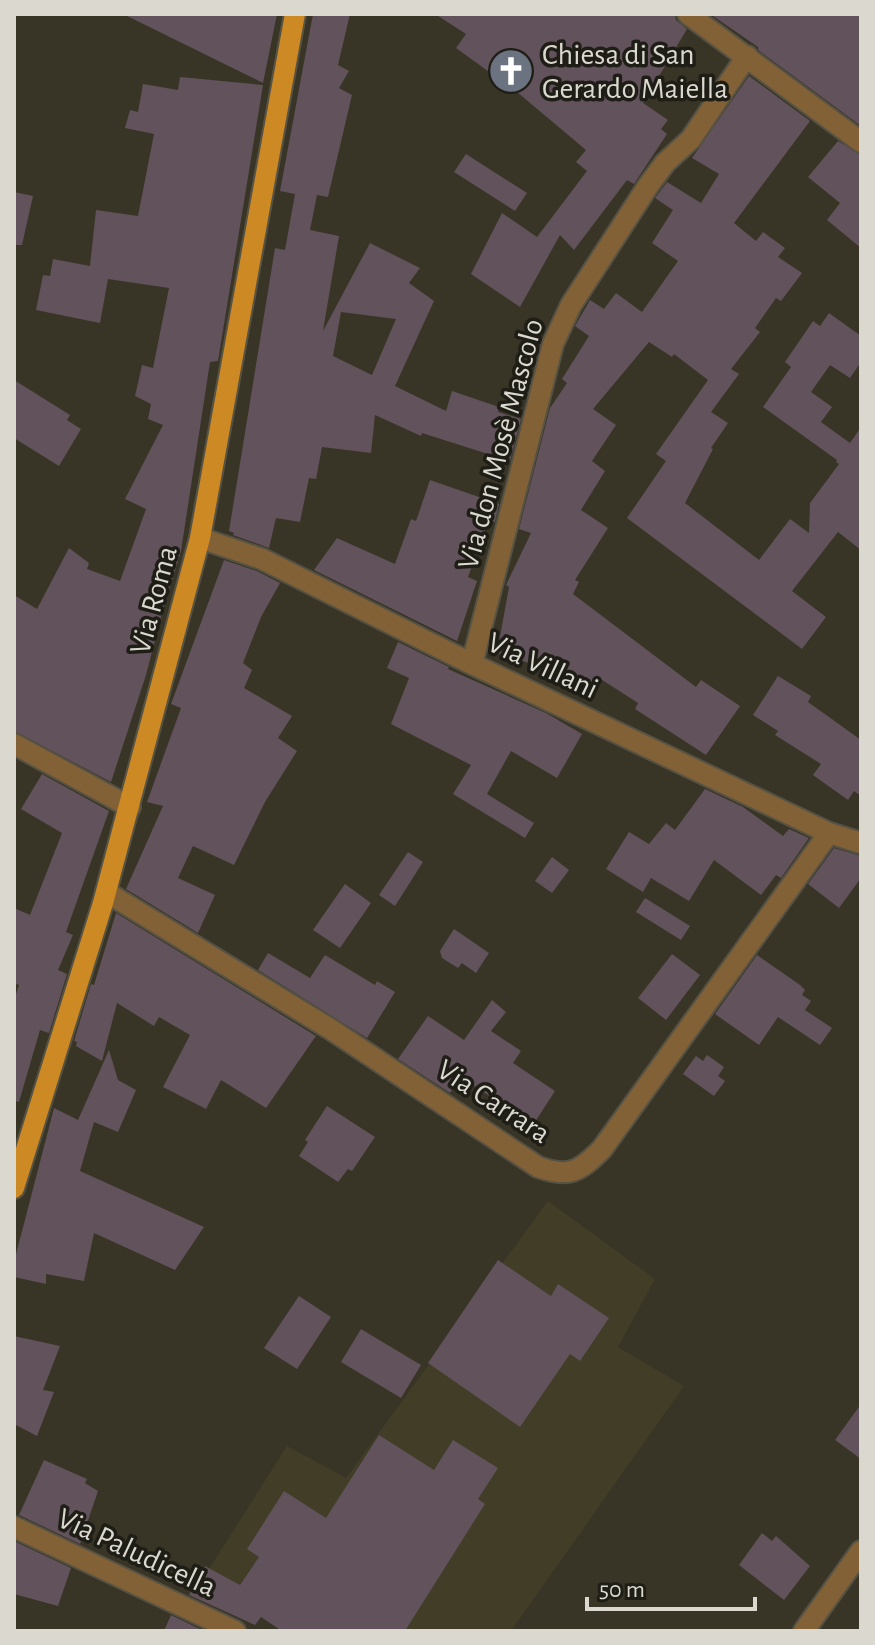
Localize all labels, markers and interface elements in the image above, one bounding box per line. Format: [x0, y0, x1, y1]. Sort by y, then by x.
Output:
place label: Chiesa di San Gerardo Maiella [542, 40, 728, 104]
church icon: Chiesa di San Gerardo Maiella [487, 47, 535, 95]
street label: Via don Mosè Mascolo [453, 316, 549, 573]
street label: Via Roma [125, 543, 183, 658]
street label: Via Villani [483, 627, 603, 704]
street label: Via Carrara [432, 1054, 555, 1149]
street label: Via Paludicella [53, 1503, 221, 1603]
scale bar [587, 1561, 755, 1611]
text: 50 m [599, 1578, 645, 1602]

